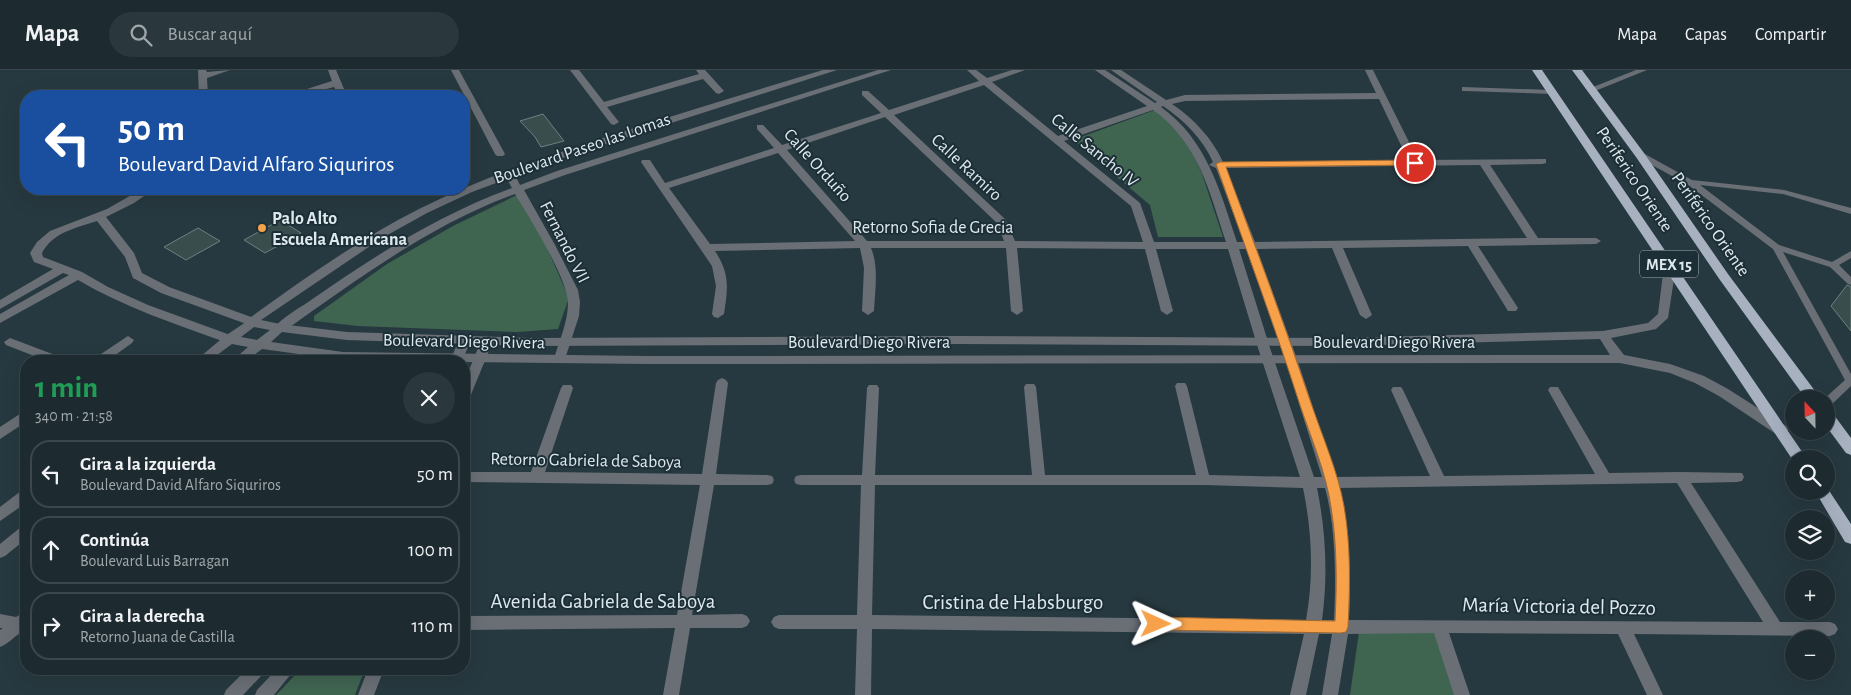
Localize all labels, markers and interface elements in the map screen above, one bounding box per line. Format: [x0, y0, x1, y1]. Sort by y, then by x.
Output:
search box [109, 12, 459, 57]
icon: search [127, 21, 155, 49]
text: Mapa [25, 22, 79, 46]
text: Buscar aquí [167, 25, 252, 44]
text: Mapa [1617, 26, 1657, 44]
text: Capas [1685, 26, 1727, 44]
text: Compartir [1755, 26, 1826, 44]
icon: left [35, 110, 100, 175]
street label: Boulevard Paseo las Lomas [492, 110, 673, 188]
street label: Calle Sancho IV [1047, 110, 1142, 192]
text: 50 m [118, 112, 185, 147]
street label: Periferico Oriente [1592, 124, 1676, 235]
street label: Calle Orduño [780, 126, 855, 206]
street label: Calle Ramiro [928, 131, 1005, 205]
pin [1394, 142, 1436, 184]
icon: arrive [1401, 149, 1429, 177]
text: Boulevard David Alfaro Siquriros [118, 153, 394, 175]
street label: Periférico Oriente [1668, 169, 1753, 280]
street label: Fernando VII [536, 199, 592, 286]
place label: Palo Alto Escuela Americana [272, 210, 407, 249]
street label: Retorno Sofia de Grecia [852, 219, 1014, 237]
marker: Palo Alto Escuela Americana [256, 222, 268, 234]
road number: MEX 15 [1640, 250, 1698, 278]
street label: Boulevard Diego Rivera [383, 332, 545, 352]
street label: Boulevard Diego Rivera [788, 334, 950, 352]
street label: Boulevard Diego Rivera [1313, 334, 1475, 352]
button: close [403, 372, 455, 424]
text: 1 min [35, 373, 98, 403]
north arrow [1785, 390, 1835, 440]
map controls [1785, 390, 1835, 680]
text: 340 m · 21:58 [35, 408, 113, 424]
street label: Retorno Gabriela de Saboya [490, 450, 682, 472]
button: search [1785, 450, 1835, 500]
text: Gira a la izquierda [80, 455, 216, 474]
icon: left [37, 460, 65, 488]
text: 50 m [417, 465, 453, 484]
text: Boulevard David Alfaro Siquriros [80, 477, 281, 493]
button: layers [1785, 510, 1835, 560]
text: Continúa [80, 531, 149, 550]
icon: ahead [37, 536, 65, 564]
text: 100 m [408, 541, 453, 560]
text: Boulevard Luis Barragan [80, 553, 229, 569]
button: + [1785, 570, 1835, 620]
street label: Avenida Gabriela de Saboya [491, 591, 716, 612]
street label: Cristina de Habsburgo [923, 592, 1103, 613]
street label: María Victoria del Pozzo [1462, 594, 1656, 619]
position arrow [1129, 597, 1181, 649]
text: Gira a la derecha [80, 607, 205, 626]
icon: right [37, 612, 65, 640]
text: 110 m [412, 617, 453, 636]
text: Retorno Juana de Castilla [80, 629, 235, 645]
button: − [1785, 630, 1835, 680]

